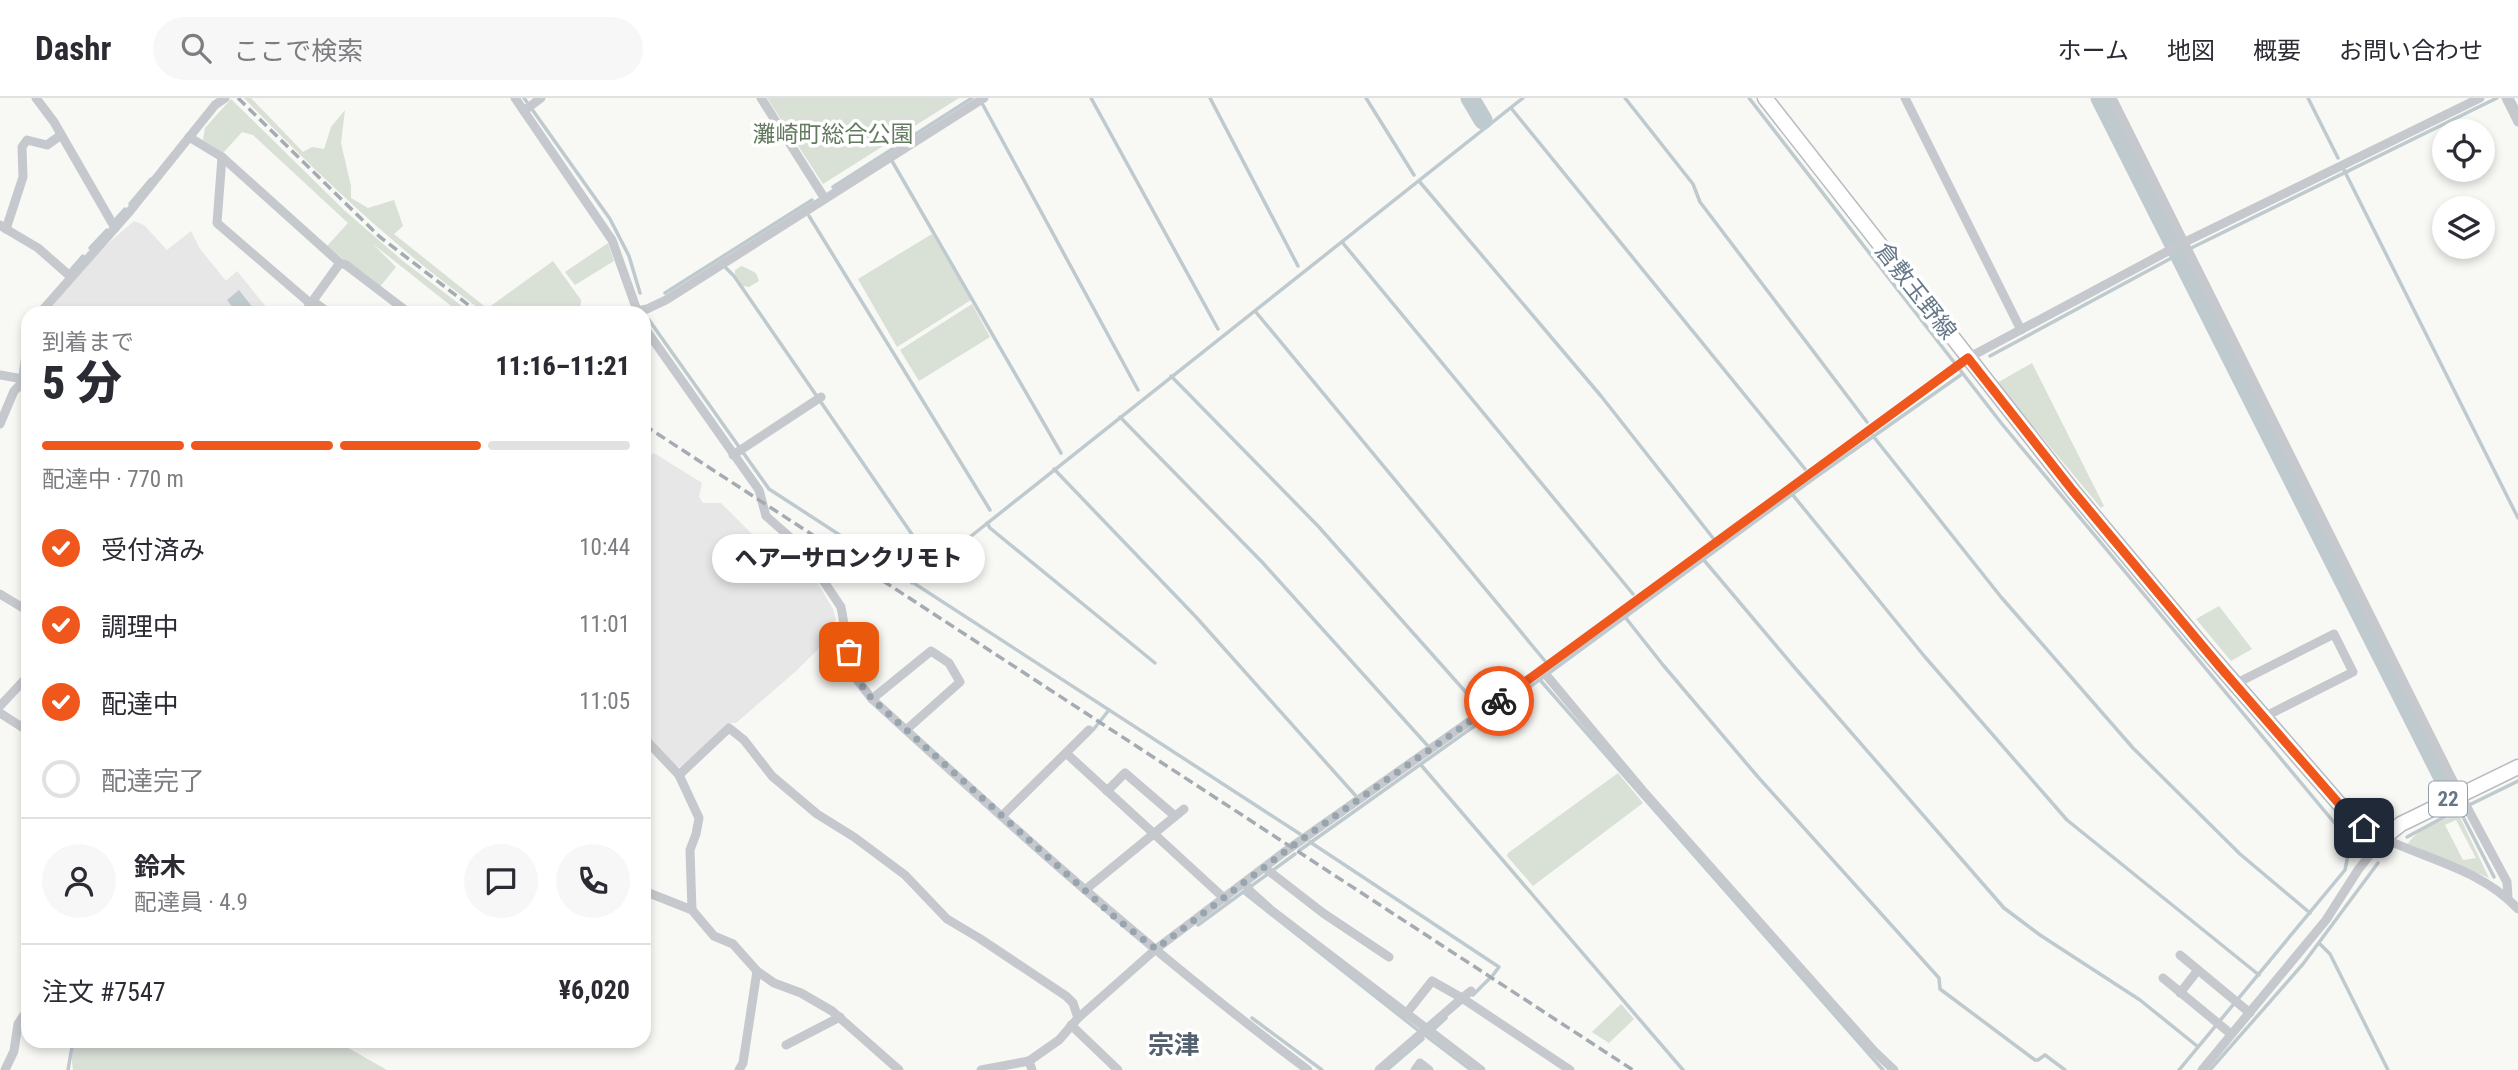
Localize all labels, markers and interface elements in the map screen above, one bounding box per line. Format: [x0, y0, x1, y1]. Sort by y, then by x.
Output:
search box [153, 17, 643, 80]
text: Dashr [35, 29, 111, 68]
icon: search [177, 29, 215, 67]
text: ここで検索 [233, 36, 363, 66]
text: ホーム [2058, 37, 2129, 65]
text: 地図 [2167, 37, 2215, 65]
text: 概要 [2253, 37, 2301, 65]
text: お問い合わせ [2339, 37, 2483, 65]
map controls [2432, 119, 2495, 259]
button: locate [2432, 119, 2495, 182]
park label: 灘崎町総合公園 [753, 121, 914, 148]
button: layers [2432, 196, 2495, 259]
street label: 倉敷玉野線 [1870, 238, 1962, 345]
text: 到着まで [42, 329, 134, 356]
text: 11:16–11:21 [496, 351, 630, 381]
text: 5 分 [42, 356, 122, 410]
text: 配達中 · 770 m [42, 466, 184, 493]
icon: check [42, 529, 80, 567]
callout: ヘアーサロンクリモト [712, 533, 986, 582]
text: 10:44 [579, 534, 630, 561]
text: 受付済み [101, 535, 205, 565]
text: ヘアーサロンクリモト [734, 545, 963, 572]
icon: check [42, 606, 80, 644]
text: 11:01 [579, 611, 630, 638]
text: 調理中 [101, 612, 179, 642]
pin [819, 622, 879, 682]
icon: bag [830, 633, 868, 671]
courier [1464, 666, 1534, 736]
icon: bike [1480, 682, 1518, 720]
icon: check [42, 683, 80, 721]
text: 11:05 [579, 688, 630, 715]
text: 配達中 [101, 689, 179, 719]
text: 配達完了 [101, 766, 205, 796]
road number: 22 [2429, 782, 2467, 816]
pin [2334, 798, 2394, 858]
icon: home [2345, 809, 2383, 847]
button: person [42, 844, 116, 918]
button: chat [464, 844, 538, 918]
button: phone [556, 844, 630, 918]
text: 鈴木 [134, 852, 186, 882]
text: 配達員 · 4.9 [134, 889, 248, 916]
text: ¥6,020 [559, 975, 630, 1005]
text: 注文 #7547 [42, 977, 166, 1007]
district label: 宗津 [1148, 1030, 1200, 1060]

